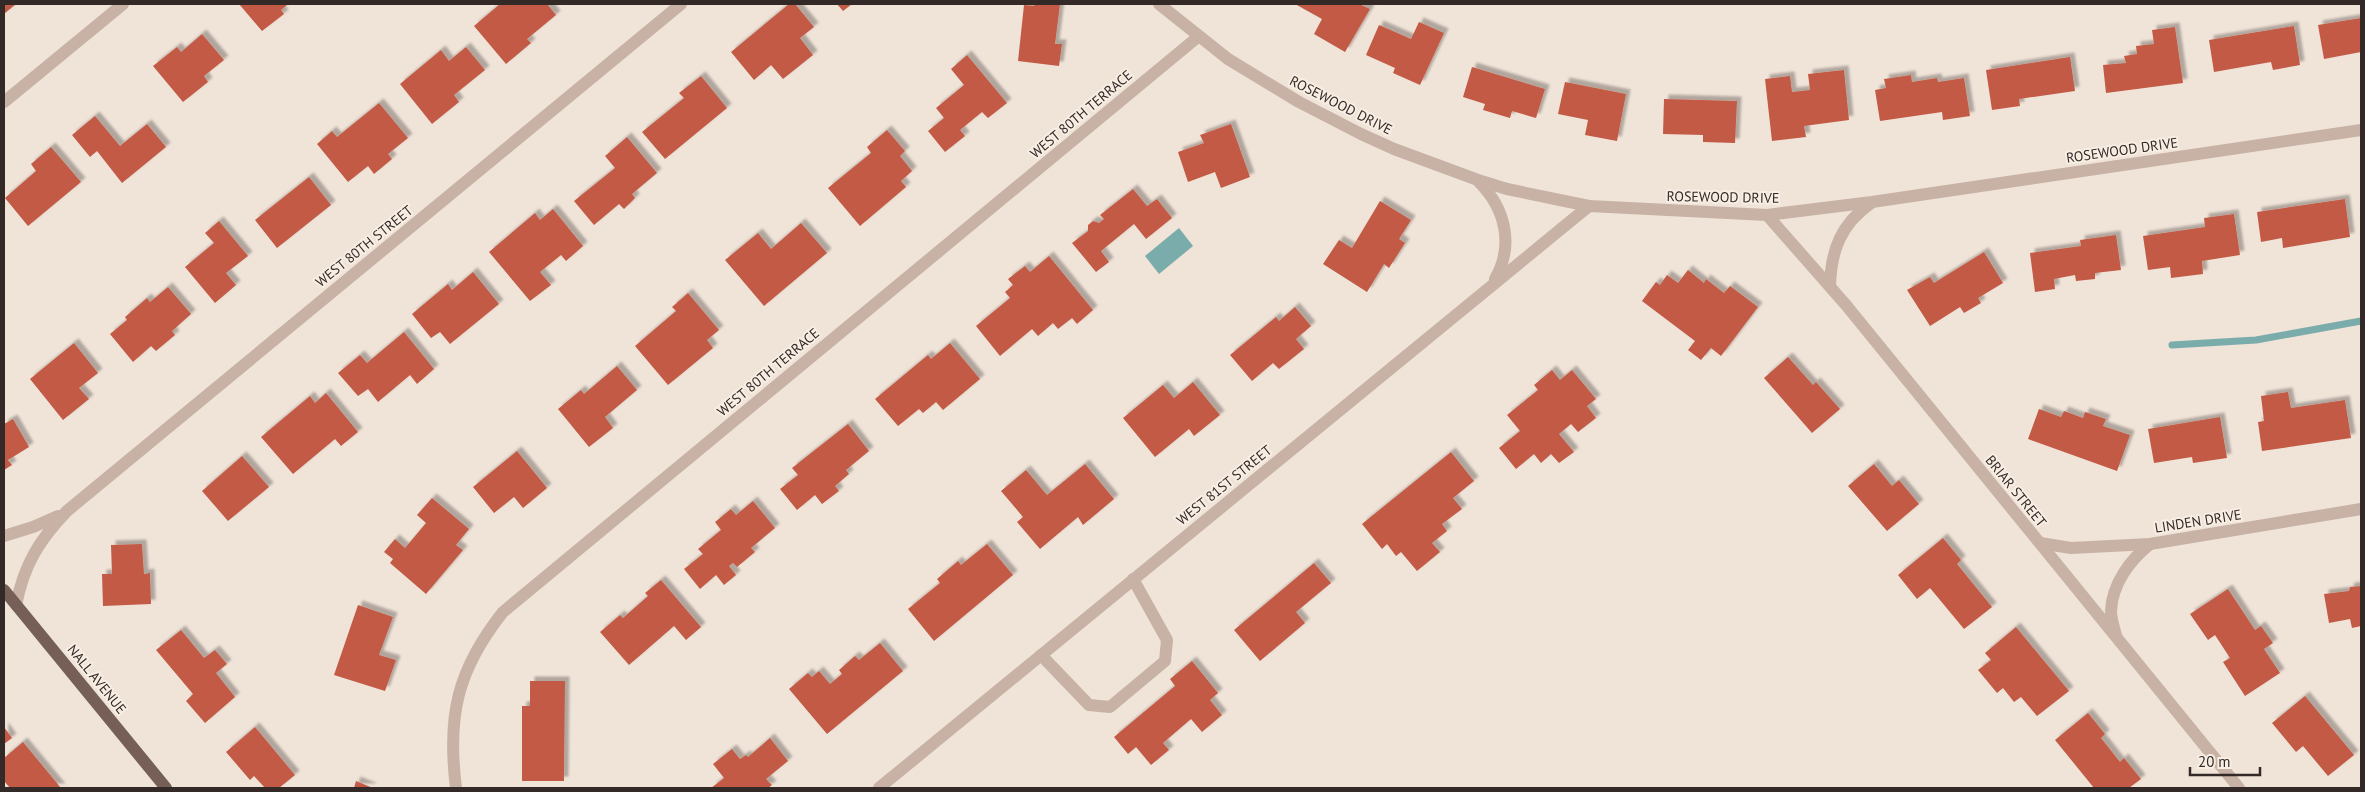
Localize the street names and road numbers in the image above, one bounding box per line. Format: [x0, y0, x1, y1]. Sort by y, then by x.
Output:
street label: WEST 80TH TERRACE [1026, 66, 1136, 162]
street label: ROSEWOOD DRIVE [1287, 71, 1395, 139]
street label: ROSEWOOD DRIVE [2065, 133, 2179, 167]
street label: ROSEWOOD DRIVE [1667, 187, 1779, 207]
street label: WEST 80TH STREET [312, 201, 416, 291]
street label: WEST 80TH TERRACE [713, 324, 823, 420]
street label: WEST 81ST STREET [1173, 441, 1275, 529]
street label: BRIAR STREET [1982, 451, 2051, 531]
street label: LINDEN DRIVE [2153, 505, 2243, 537]
street label: NALL AVENUE [64, 641, 130, 717]

